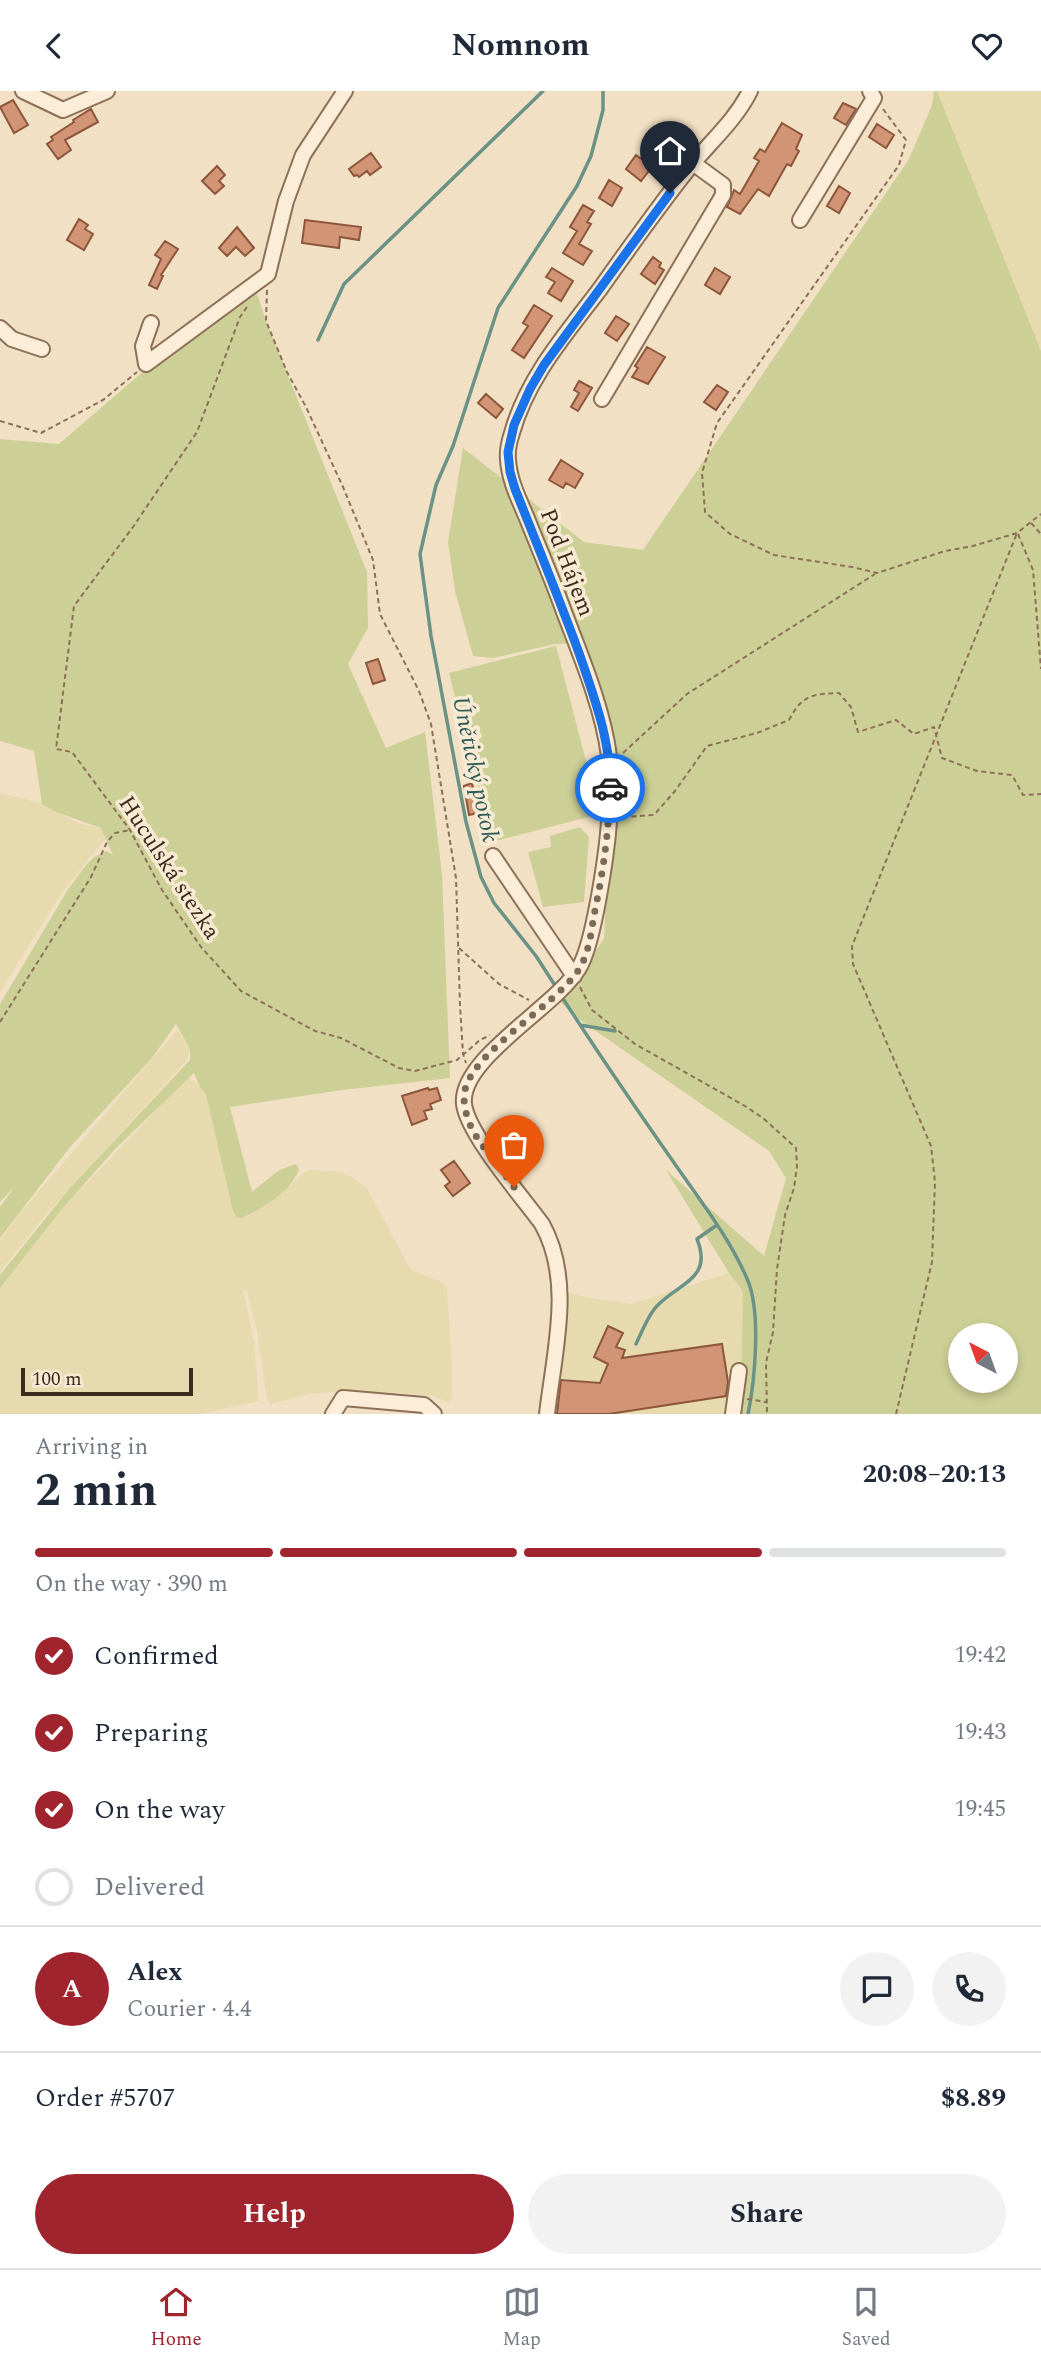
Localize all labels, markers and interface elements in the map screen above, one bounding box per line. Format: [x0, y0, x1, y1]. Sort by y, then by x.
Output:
text: Nomnom [451, 21, 590, 70]
icon: back [35, 27, 73, 65]
icon: heart [968, 27, 1006, 65]
pin [640, 121, 700, 193]
icon: home [651, 132, 689, 170]
street label: Pod Hájem [530, 503, 603, 622]
water label: Únětický potok [442, 693, 508, 846]
courier [575, 753, 645, 823]
icon: car [591, 769, 629, 807]
street label: Huculská stezka [109, 789, 228, 947]
pin [484, 1115, 544, 1187]
icon: bag [495, 1126, 533, 1164]
north arrow [948, 1323, 1018, 1393]
map controls [948, 1323, 1018, 1393]
scale bar [21, 1365, 192, 1397]
text: 100 m [32, 1365, 82, 1394]
text: Arriving in [35, 1430, 148, 1465]
text: 20:08–20:13 [862, 1454, 1006, 1494]
text: 2 min [35, 1456, 157, 1526]
text: On the way · 390 m [35, 1567, 228, 1602]
text: Confirmed [94, 1636, 219, 1676]
icon: check [35, 1637, 73, 1675]
text: 19:42 [954, 1638, 1006, 1673]
text: Preparing [94, 1713, 208, 1753]
icon: check [35, 1714, 73, 1752]
text: 19:43 [954, 1715, 1006, 1750]
text: On the way [94, 1790, 225, 1830]
icon: check [35, 1791, 73, 1829]
text: 19:45 [954, 1792, 1006, 1827]
text: Delivered [94, 1867, 205, 1907]
text: Alex [127, 1952, 182, 1992]
button: chat [840, 1952, 914, 2026]
button: phone [932, 1952, 1006, 2026]
text: A [62, 1969, 82, 2009]
text: Courier · 4.4 [127, 1992, 252, 2027]
text: Order #5707 [35, 2078, 175, 2118]
text: $8.89 [941, 2078, 1006, 2118]
button: Help [35, 2174, 514, 2254]
button: Share [528, 2174, 1006, 2254]
tab: Home [150, 2283, 202, 2354]
tab: Map [503, 2283, 541, 2354]
tab: Saved [842, 2283, 891, 2354]

